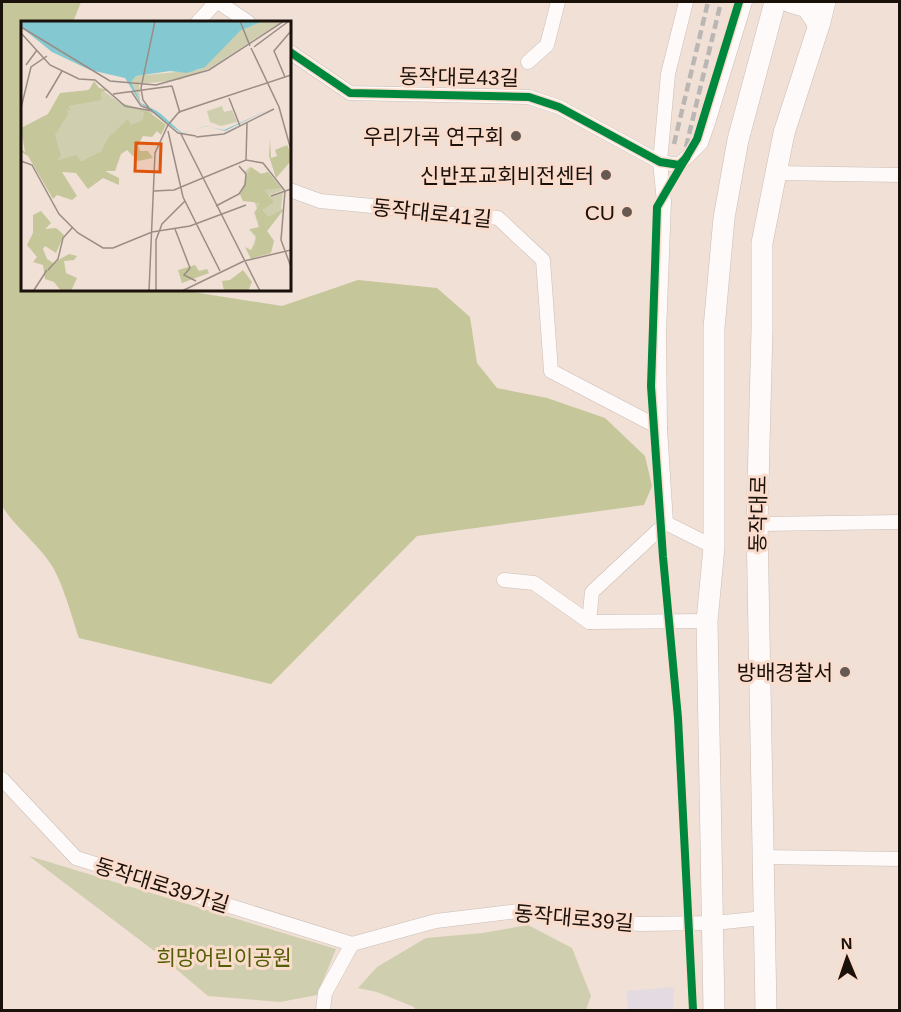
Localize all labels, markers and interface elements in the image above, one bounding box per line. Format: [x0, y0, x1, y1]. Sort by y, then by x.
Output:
inset map [21, 21, 291, 291]
street label: 동작대로43길 [399, 64, 519, 90]
place label: 우리가곡 연구회 [363, 125, 504, 148]
marker: 우리가곡 연구회 [509, 129, 523, 143]
place label: 신반포교회비전센터 [420, 164, 594, 187]
marker: 신반포교회비전센터 [599, 168, 613, 182]
street label: 동작대로41길 [371, 195, 493, 231]
place label: CU [585, 201, 615, 224]
marker: CU [620, 205, 634, 219]
street label: 동작대로 [746, 475, 770, 553]
place label: 방배경찰서 [736, 661, 833, 684]
marker: 방배경찰서 [838, 665, 852, 679]
street label: 동작대로39가길 [92, 854, 232, 916]
street label: 동작대로39길 [513, 901, 635, 935]
north arrow [817, 928, 877, 988]
text: N [840, 935, 853, 952]
park label: 희망어린이공원 [156, 946, 292, 969]

